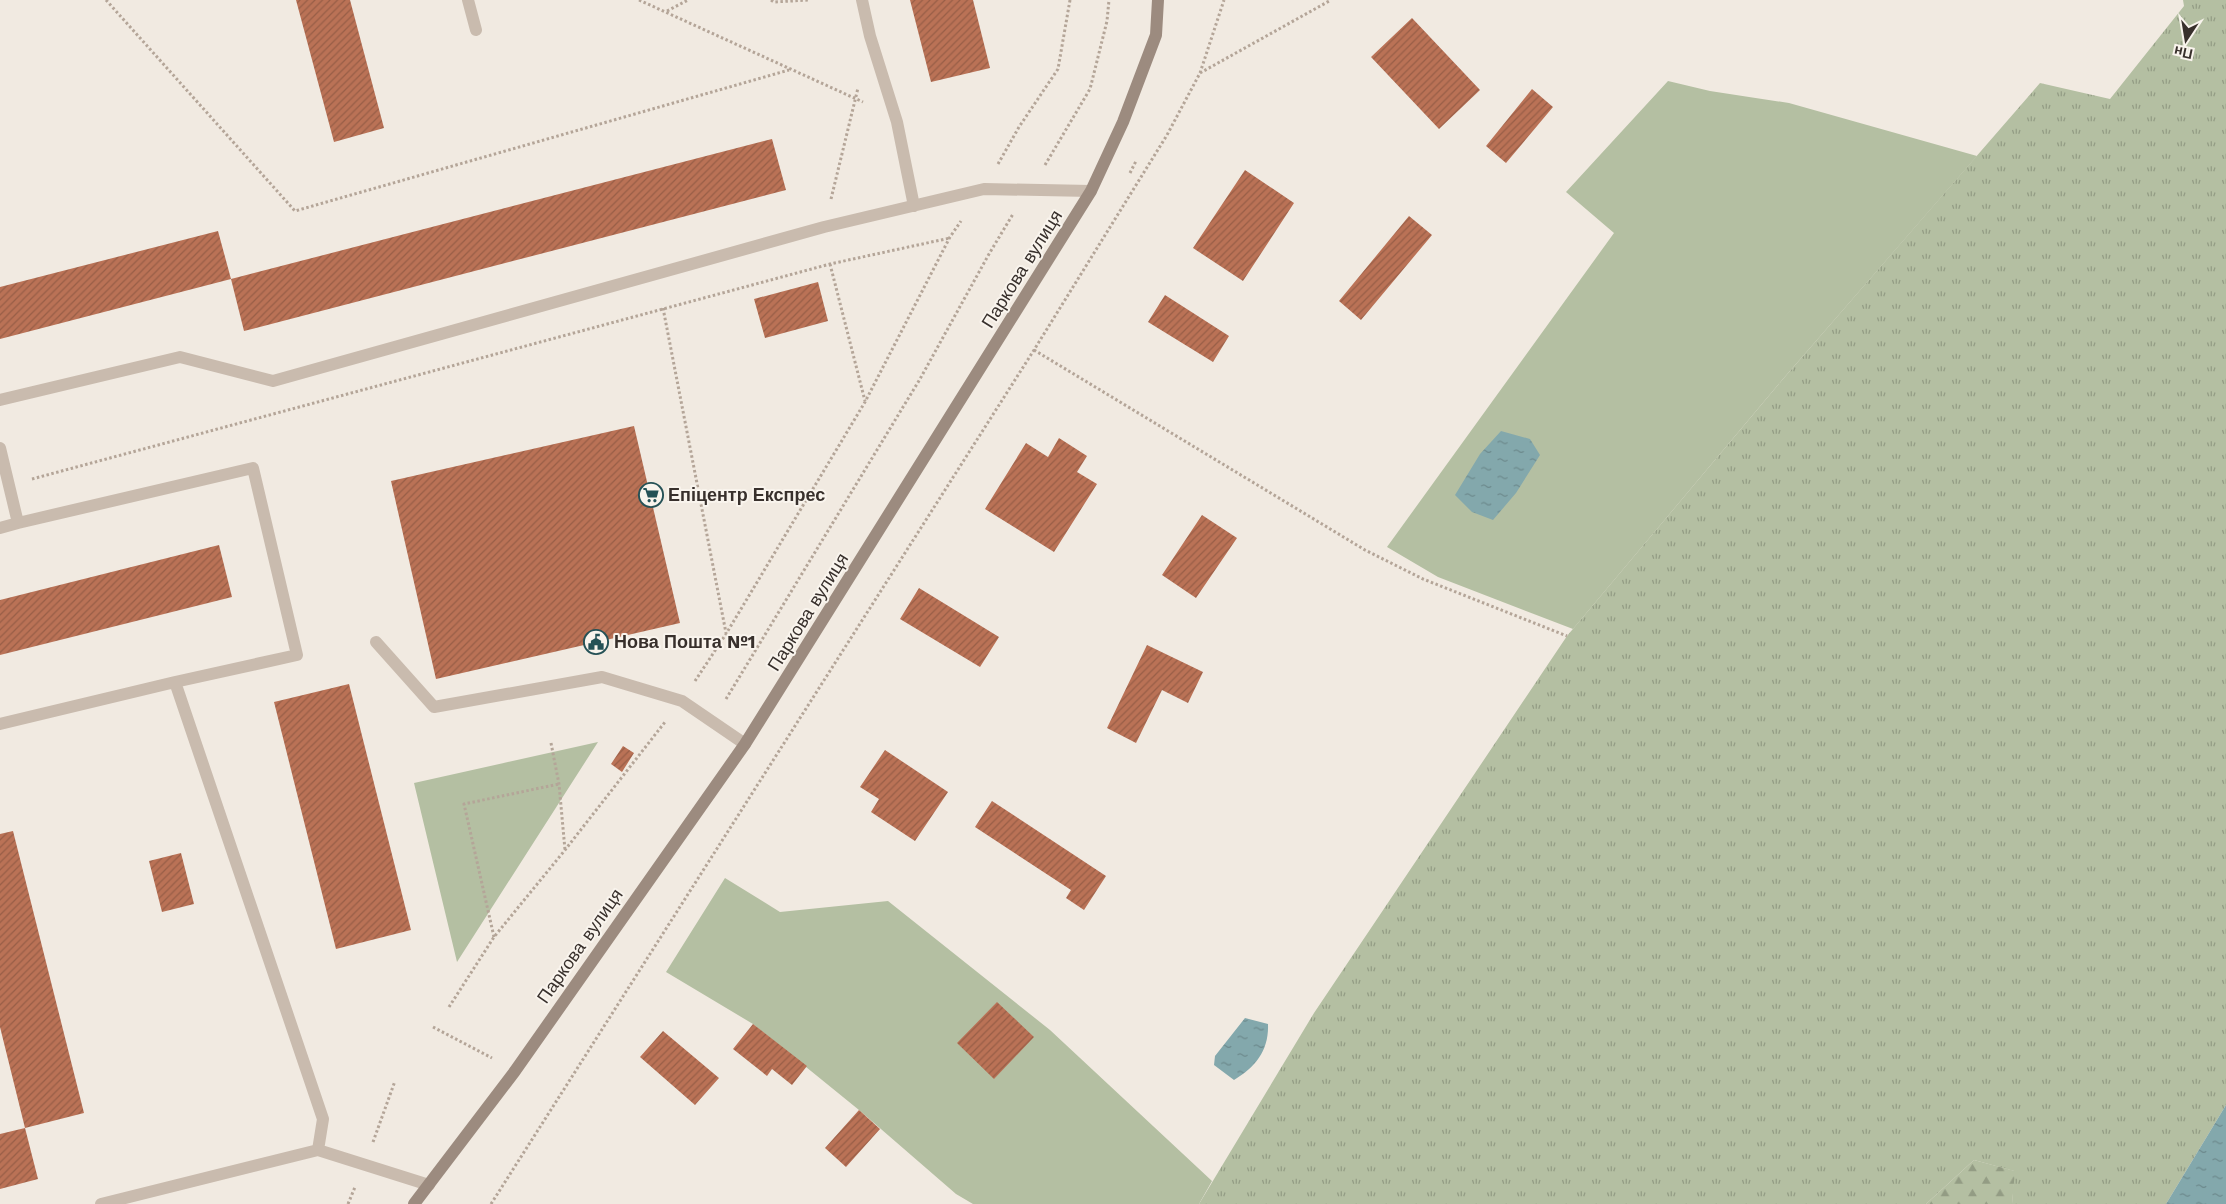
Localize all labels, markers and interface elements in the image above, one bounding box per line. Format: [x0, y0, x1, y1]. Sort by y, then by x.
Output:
north arrow [2161, 15, 2211, 65]
text: Пн [2173, 43, 2194, 62]
street label: Паркова вулиця [977, 206, 1066, 332]
supermarket icon: Епіцентр Експрес [638, 482, 664, 508]
place label: Епіцентр Експрес [668, 484, 825, 505]
street label: Паркова вулиця [763, 549, 852, 675]
public building icon: Нова Пошта №1 [583, 629, 609, 655]
place label: Нова Пошта №1 [614, 631, 756, 652]
street label: Паркова вулиця [532, 884, 627, 1007]

